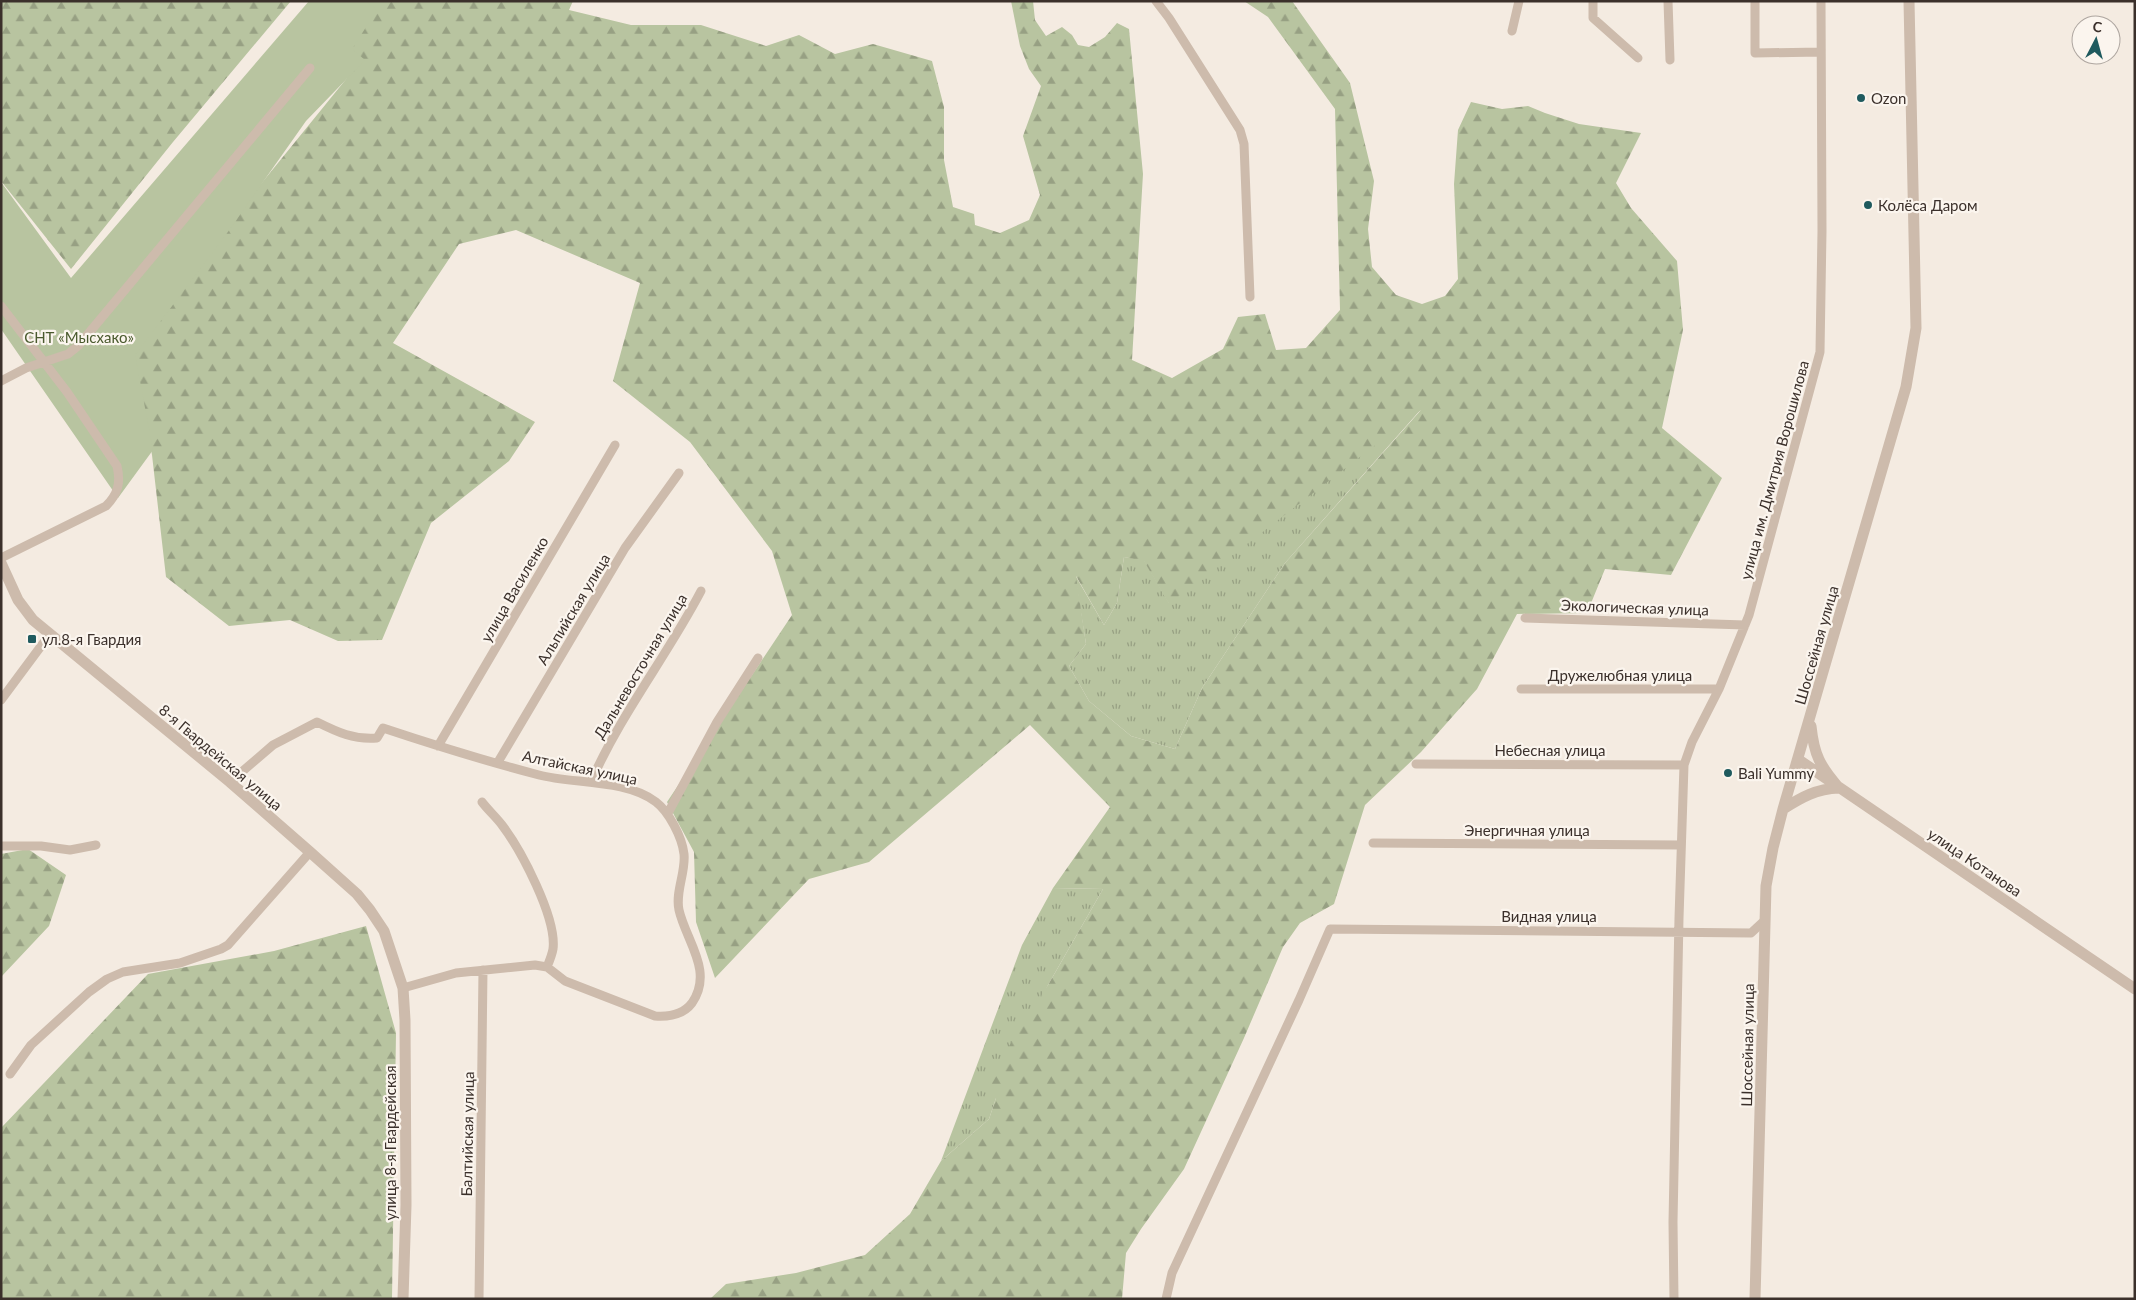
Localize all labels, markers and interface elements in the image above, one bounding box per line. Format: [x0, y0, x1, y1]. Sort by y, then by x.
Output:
north arrow [2071, 15, 2121, 65]
text: С [2092, 18, 2104, 36]
place label: Ozon [1871, 89, 1906, 107]
marker: Ozon [1855, 92, 1867, 104]
place label: Колёса Даром [1878, 196, 1978, 214]
marker: Колёса Даром [1862, 199, 1874, 211]
park label: СНТ «Мысхако» [24, 328, 134, 346]
street label: улица им. Дмитрия Ворошилова [1736, 358, 1812, 582]
street label: улица Василенко [477, 533, 551, 645]
street label: Альпийская улица [533, 550, 613, 668]
street label: Шоссейная улица [1790, 583, 1842, 707]
street label: Дальневосточная улица [589, 590, 691, 742]
street label: Экологическая улица [1561, 595, 1709, 619]
place label: ул.8-я Гвардия [42, 630, 142, 648]
marker: ул.8-я Гвардия [26, 633, 38, 645]
street label: Дружелюбная улица [1548, 666, 1692, 684]
street label: 8-я Гвардейская улица [156, 700, 286, 814]
street label: Небесная улица [1494, 741, 1606, 759]
street label: Алтайская улица [521, 746, 639, 788]
place label: Bali Yummy [1738, 764, 1814, 782]
marker: Bali Yummy [1722, 767, 1734, 779]
street label: Энергичная улица [1464, 821, 1590, 839]
street label: улица Котанова [1925, 824, 2025, 900]
street label: Видная улица [1501, 907, 1597, 925]
street label: Шоссейная улица [1737, 983, 1757, 1107]
street label: улица 8-я Гвардейская [381, 1065, 399, 1221]
street label: Балтийская улица [457, 1071, 477, 1197]

